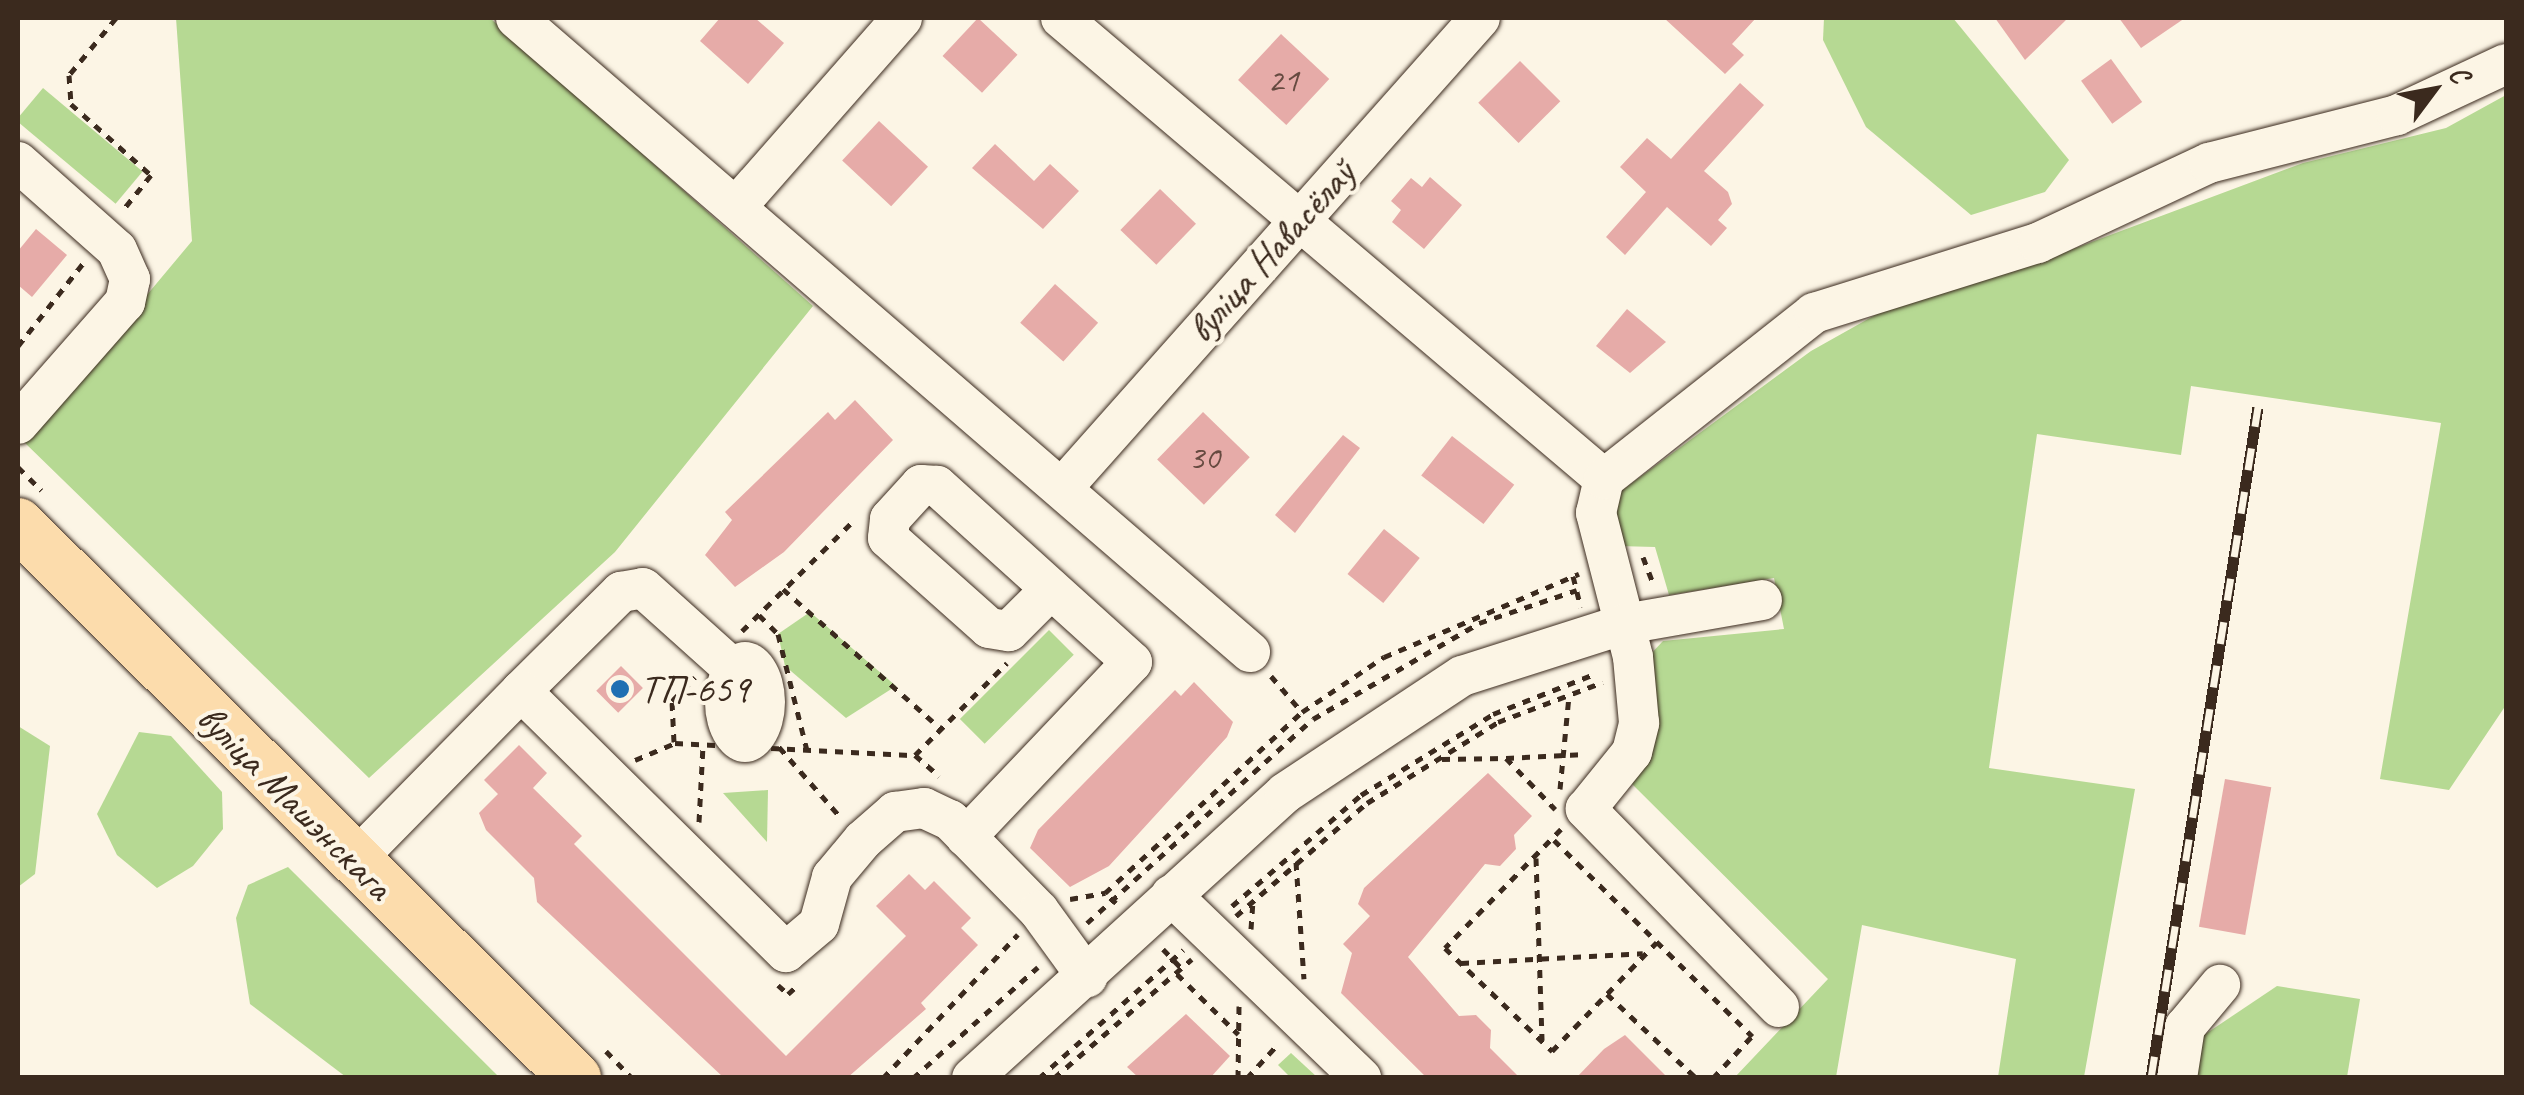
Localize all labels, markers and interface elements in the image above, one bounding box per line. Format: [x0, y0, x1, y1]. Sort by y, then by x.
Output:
north arrow [2384, 40, 2484, 140]
house number: 21 [1267, 59, 1299, 101]
text: С [2441, 59, 2478, 89]
street label: вуліца Навасёлаў [1176, 150, 1366, 352]
house number: 30 [1188, 437, 1220, 479]
place label: ТП-659 [640, 665, 749, 713]
marker: ТП-659 [609, 678, 631, 700]
street label: вуліца Машэнскага [186, 693, 404, 911]

